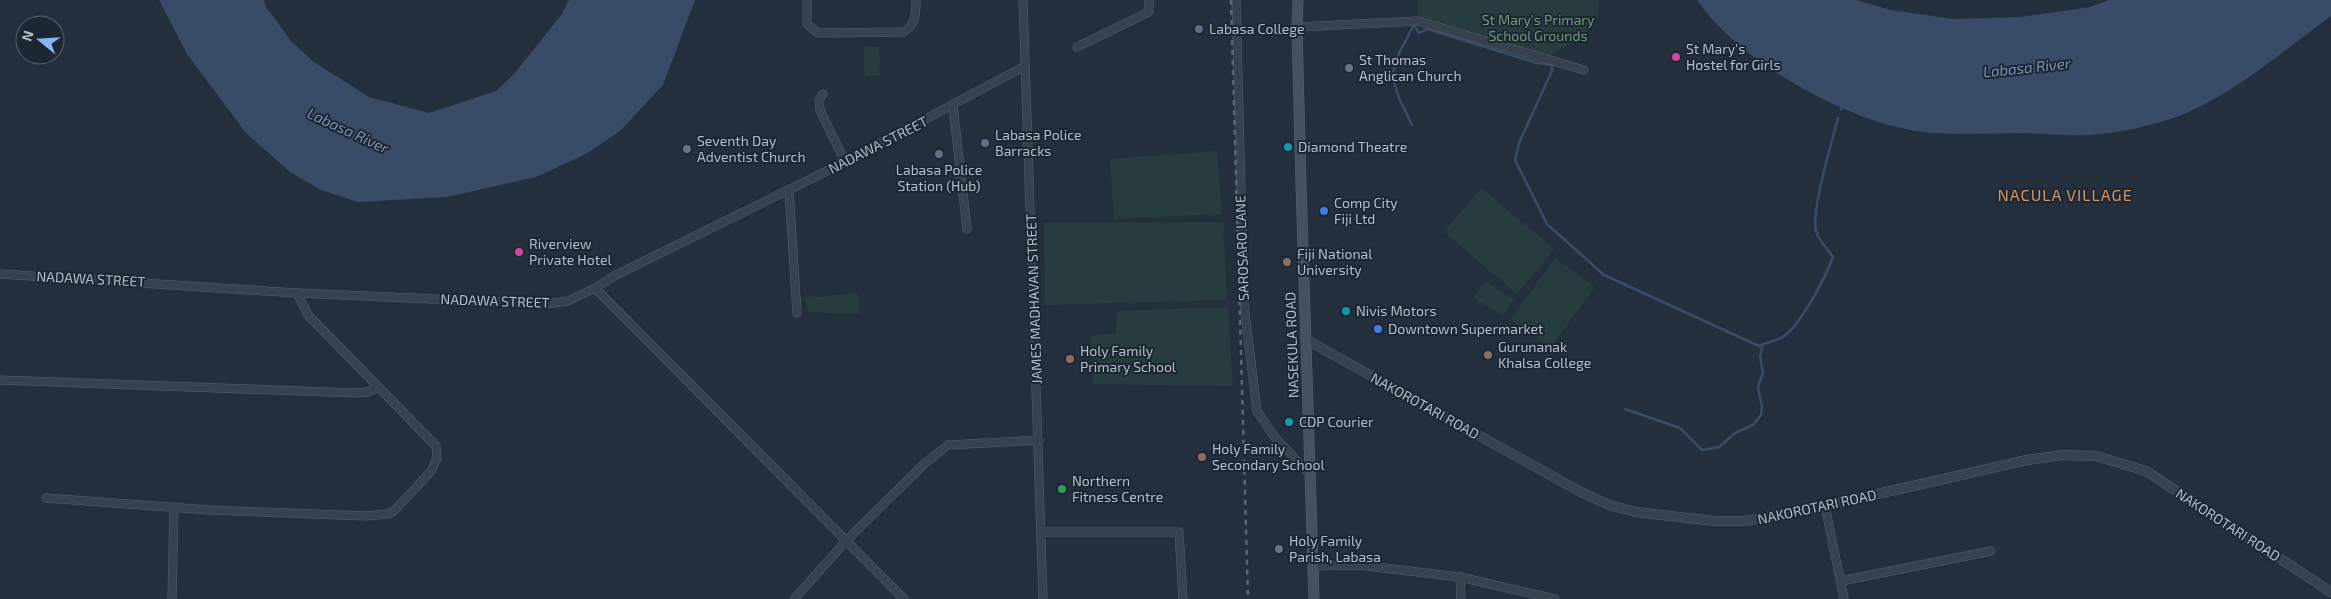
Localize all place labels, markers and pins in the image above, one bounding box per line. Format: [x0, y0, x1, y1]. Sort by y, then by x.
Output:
place label: Labasa College [1209, 20, 1305, 37]
marker: Labasa College [1193, 23, 1205, 35]
place label: St Mary's Hostel for Girls [1686, 40, 1781, 73]
place label: St Thomas Anglican Church [1359, 51, 1462, 84]
marker: St Mary's Hostel for Girls [1670, 51, 1682, 63]
marker: St Thomas Anglican Church [1343, 62, 1355, 74]
place label: Labasa Police Barracks [995, 126, 1081, 159]
place label: Seventh Day Adventist Church [697, 132, 806, 165]
marker: Labasa Police Barracks [979, 137, 991, 149]
place label: Diamond Theatre [1298, 138, 1407, 155]
marker: Diamond Theatre [1282, 141, 1294, 153]
marker: Seventh Day Adventist Church [681, 143, 693, 155]
marker: Labasa Police Station (Hub) [933, 148, 945, 160]
place label: Labasa Police Station (Hub) [896, 161, 982, 194]
place label: Comp City Fiji Ltd [1334, 194, 1398, 227]
marker: Comp City Fiji Ltd [1318, 205, 1330, 217]
place label: Riverview Private Hotel [529, 235, 612, 268]
place label: Fiji National University [1297, 245, 1373, 278]
marker: Riverview Private Hotel [513, 246, 525, 258]
marker: Fiji National University [1281, 256, 1293, 268]
place label: Nivis Motors [1356, 302, 1437, 319]
marker: Nivis Motors [1340, 305, 1352, 317]
place label: Downtown Supermarket [1388, 320, 1543, 337]
marker: Downtown Supermarket [1372, 323, 1384, 335]
place label: Gurunanak Khalsa College [1498, 338, 1591, 371]
place label: Holy Family Primary School [1080, 342, 1177, 375]
marker: Gurunanak Khalsa College [1482, 349, 1494, 361]
marker: Holy Family Primary School [1064, 353, 1076, 365]
place label: CDP Courier [1299, 413, 1374, 430]
marker: CDP Courier [1283, 416, 1295, 428]
place label: Holy Family Secondary School [1212, 440, 1325, 473]
marker: Holy Family Secondary School [1196, 451, 1208, 463]
place label: Northern Fitness Centre [1072, 472, 1163, 505]
marker: Northern Fitness Centre [1056, 483, 1068, 495]
place label: Holy Family Parish, Labasa [1289, 532, 1381, 565]
marker: Holy Family Parish, Labasa [1273, 543, 1285, 555]

